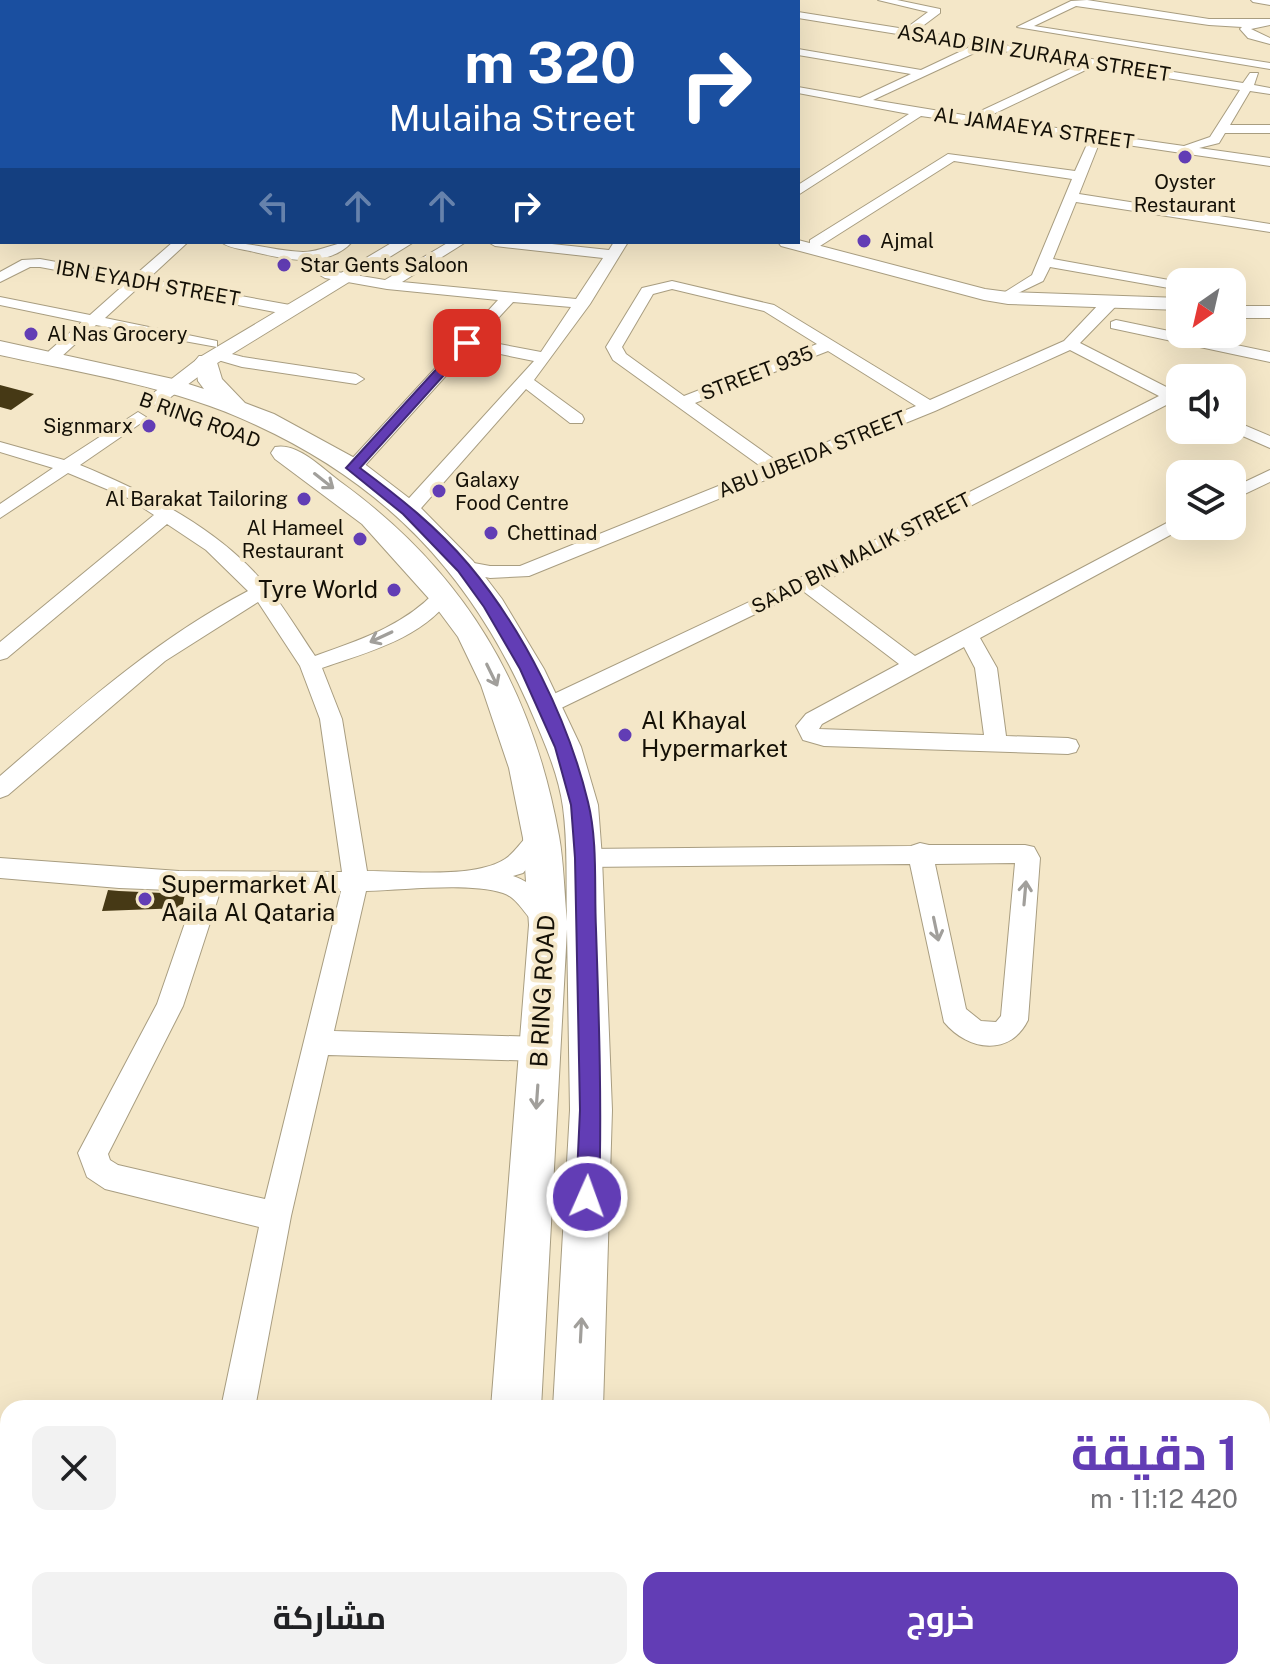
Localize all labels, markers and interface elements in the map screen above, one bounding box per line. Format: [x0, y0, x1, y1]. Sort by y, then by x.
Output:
street label: ASAAD BIN ZURARA STREET [896, 20, 1172, 86]
text: 320 m [464, 30, 636, 96]
icon: right [664, 32, 768, 136]
text: Mulaiha Street [389, 97, 636, 139]
street label: AL JAMAEYA STREET [932, 102, 1136, 154]
marker: Oyster Restaurant [1176, 148, 1194, 166]
place label: Oyster Restaurant [1134, 170, 1236, 217]
icon: left [252, 184, 296, 228]
icon: ahead [336, 184, 380, 228]
icon: ahead [420, 184, 464, 228]
icon: right [504, 184, 548, 228]
place label: Ajmal [880, 229, 934, 253]
marker: Ajmal [855, 232, 873, 250]
place label: Star Gents Saloon [300, 253, 468, 277]
street label: IBN EYADH STREET [54, 255, 242, 311]
marker: Star Gents Saloon [275, 256, 293, 274]
north arrow [1166, 268, 1246, 348]
map controls [1166, 268, 1246, 540]
pin [433, 309, 501, 377]
icon: arrive [445, 321, 489, 365]
place label: Al Nas Grocery [47, 322, 188, 346]
marker: Al Nas Grocery [22, 325, 40, 343]
street label: STREET 935 [697, 341, 817, 405]
button: sound [1166, 364, 1246, 444]
street label: B RING ROAD [136, 387, 264, 453]
street label: ABU UBEIDA STREET [715, 405, 909, 503]
place label: Signmarx [43, 414, 133, 438]
marker: Signmarx [140, 417, 158, 435]
button: layers [1166, 460, 1246, 540]
place label: Galaxy Food Centre [455, 468, 569, 515]
one-way arrow [313, 472, 334, 489]
marker: Galaxy Food Centre [430, 482, 448, 500]
place label: Al Barakat Tailoring [105, 487, 288, 511]
street label: SAAD BIN MALIK STREET [747, 487, 975, 619]
marker: Al Barakat Tailoring [295, 490, 313, 508]
place label: Al Hameel Restaurant [242, 516, 344, 563]
place label: Chettinad [507, 521, 597, 545]
marker: Chettinad [482, 524, 500, 542]
marker: Al Hameel Restaurant [351, 530, 369, 548]
place label: Tyre World [258, 575, 378, 603]
marker: Tyre World [385, 581, 403, 599]
one-way arrow [369, 630, 393, 645]
one-way arrow [485, 663, 500, 687]
place label: Al Khayal Hypermarket [641, 706, 788, 762]
marker: Al Khayal Hypermarket [616, 726, 634, 744]
place label: Supermarket Al Aaila Al Qataria [161, 870, 337, 926]
one-way arrow [1018, 880, 1033, 907]
marker: Supermarket Al Aaila Al Qataria [136, 890, 154, 908]
street label: B RING ROAD [524, 914, 560, 1068]
one-way arrow [929, 915, 944, 941]
one-way arrow [529, 1083, 544, 1110]
position arrow [545, 1155, 629, 1239]
one-way arrow [574, 1317, 589, 1344]
text: 1 دقيقة [1071, 1424, 1238, 1481]
button: close [32, 1426, 116, 1510]
text: 420 m · 11:12 [1090, 1483, 1238, 1514]
button: مشاركة [32, 1572, 627, 1664]
button: خروج [643, 1572, 1238, 1664]

